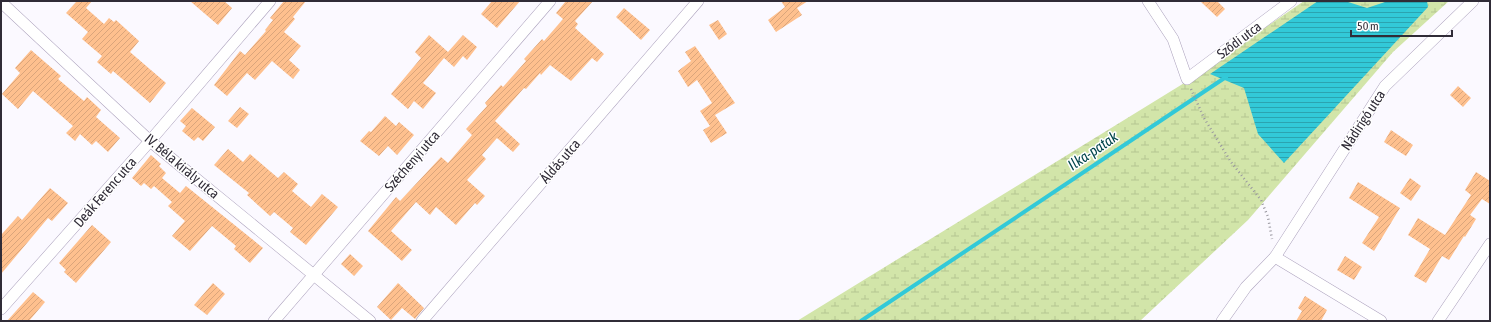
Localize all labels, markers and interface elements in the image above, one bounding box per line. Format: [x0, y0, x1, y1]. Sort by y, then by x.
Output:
scale bar [1351, 12, 1452, 38]
street label: Sződi utca [1214, 18, 1264, 62]
text: 50 m [1357, 19, 1379, 33]
street label: Nádirigó utca [1338, 87, 1388, 153]
street label: Széchenyi utca [381, 127, 443, 195]
water label: Ilka-patak [1064, 127, 1121, 173]
street label: IV. Béla király utca [141, 130, 223, 202]
street label: Áldás utca [537, 136, 583, 186]
street label: Deák Ferenc utca [70, 154, 140, 230]

